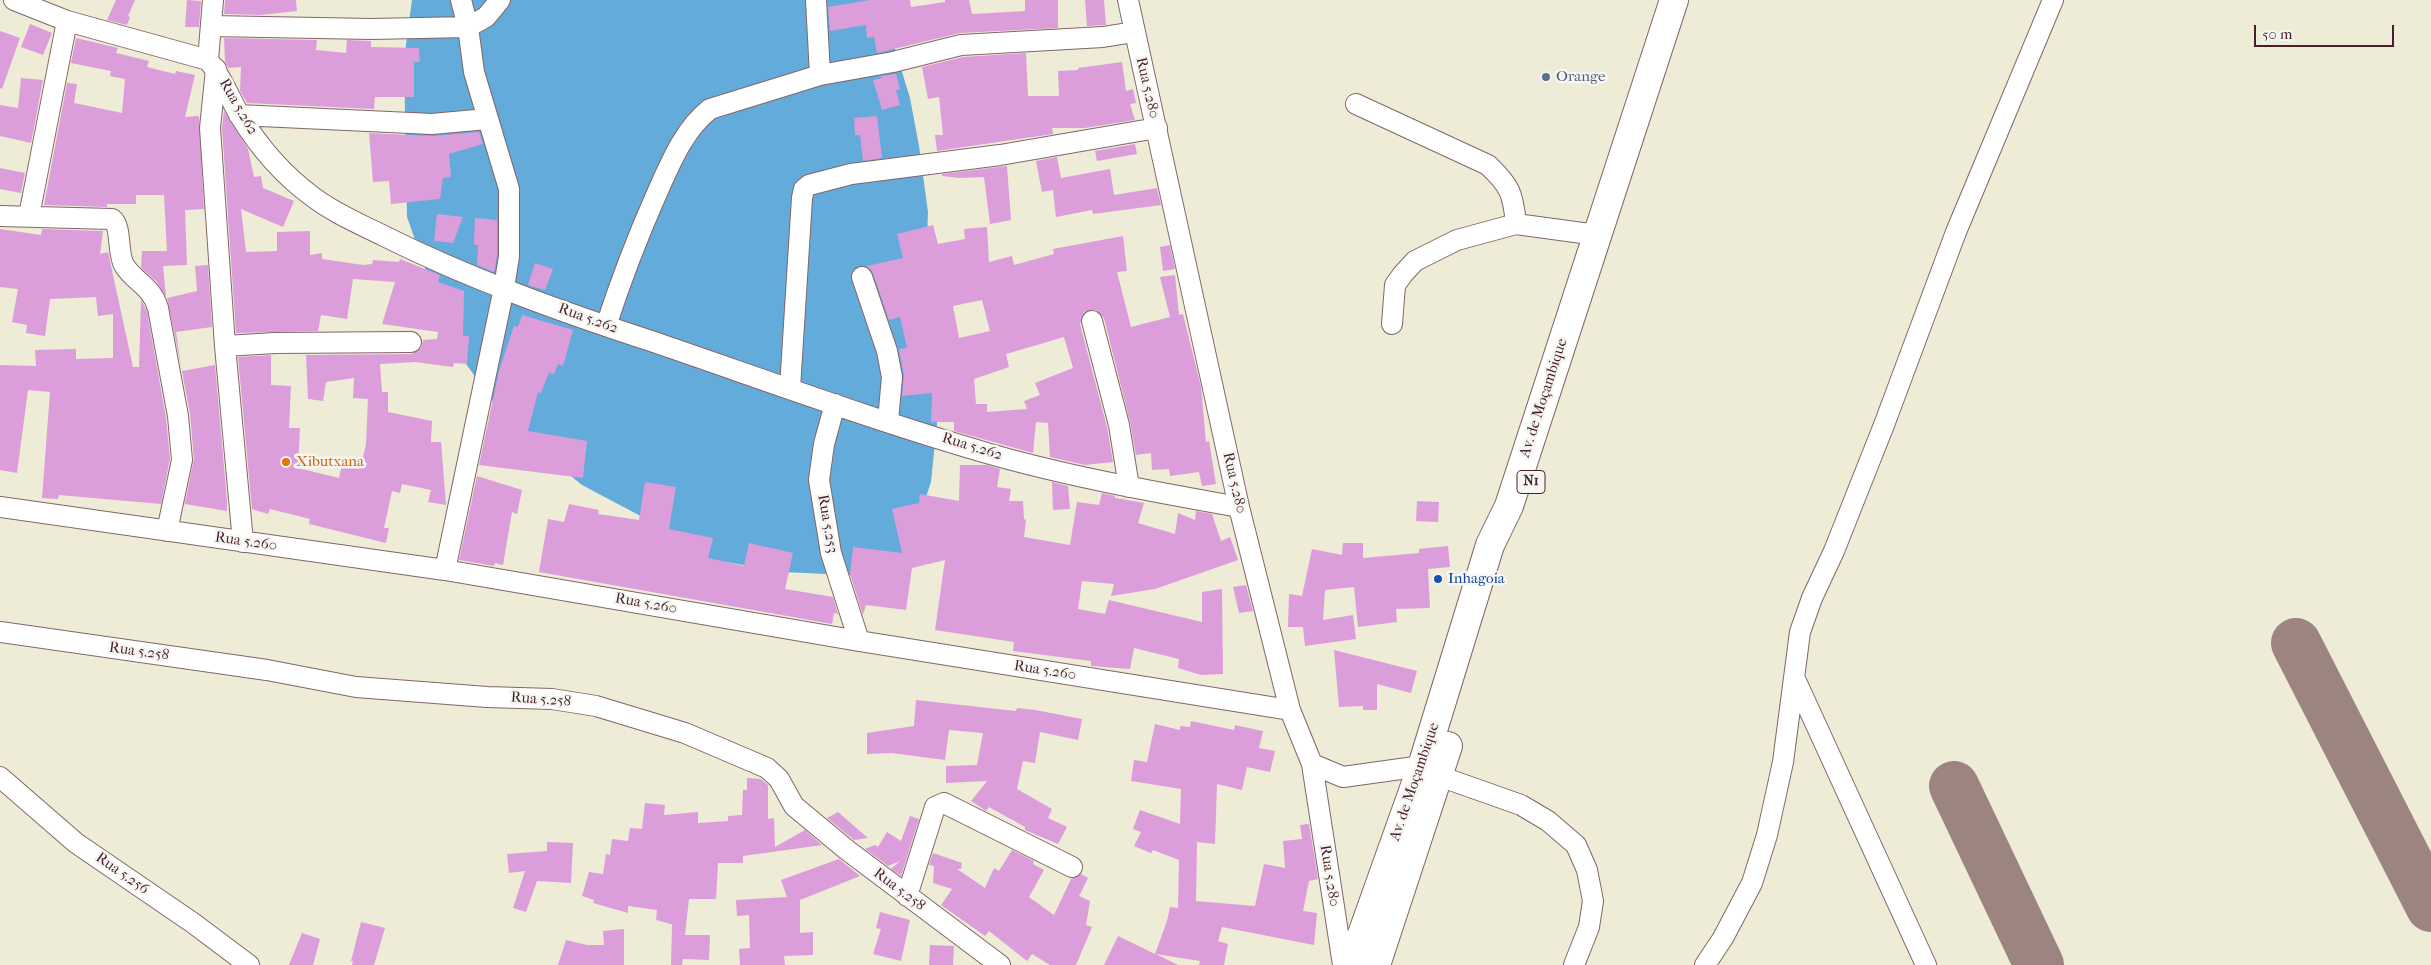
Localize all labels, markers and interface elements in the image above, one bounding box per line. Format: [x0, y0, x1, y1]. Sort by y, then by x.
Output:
scale bar [2256, 15, 2396, 47]
text: 50 m [2262, 25, 2292, 43]
street label: Rua 5.280 [1131, 56, 1163, 120]
place label: Orange [1556, 68, 1605, 86]
marker: Orange [1540, 71, 1552, 83]
street label: Rua 5.262 [215, 76, 261, 138]
street label: Rua 5.262 [556, 300, 620, 338]
street label: Av. de Moçambique [1516, 336, 1572, 460]
street label: Rua 5.262 [940, 429, 1004, 465]
street label: Rua 5.280 [1218, 451, 1250, 515]
place label: Xibutxana [296, 453, 364, 471]
marker: Xibutxana [280, 456, 292, 468]
road number: N1 [1517, 471, 1545, 494]
street label: Rua 5.253 [813, 493, 841, 555]
street label: Rua 5.260 [214, 529, 278, 555]
place label: Inhagoia [1448, 570, 1505, 588]
marker: Inhagoia [1432, 573, 1444, 585]
street label: Rua 5.260 [614, 590, 678, 618]
street label: Rua 5.258 [108, 639, 170, 665]
street label: Rua 5.260 [1013, 657, 1077, 685]
street label: Rua 5.258 [510, 689, 572, 711]
street label: Av. de Moçambique [1386, 720, 1444, 844]
street label: Rua 5.280 [1315, 844, 1343, 908]
street label: Rua 5.256 [92, 849, 152, 899]
street label: Rua 5.258 [869, 865, 929, 915]

